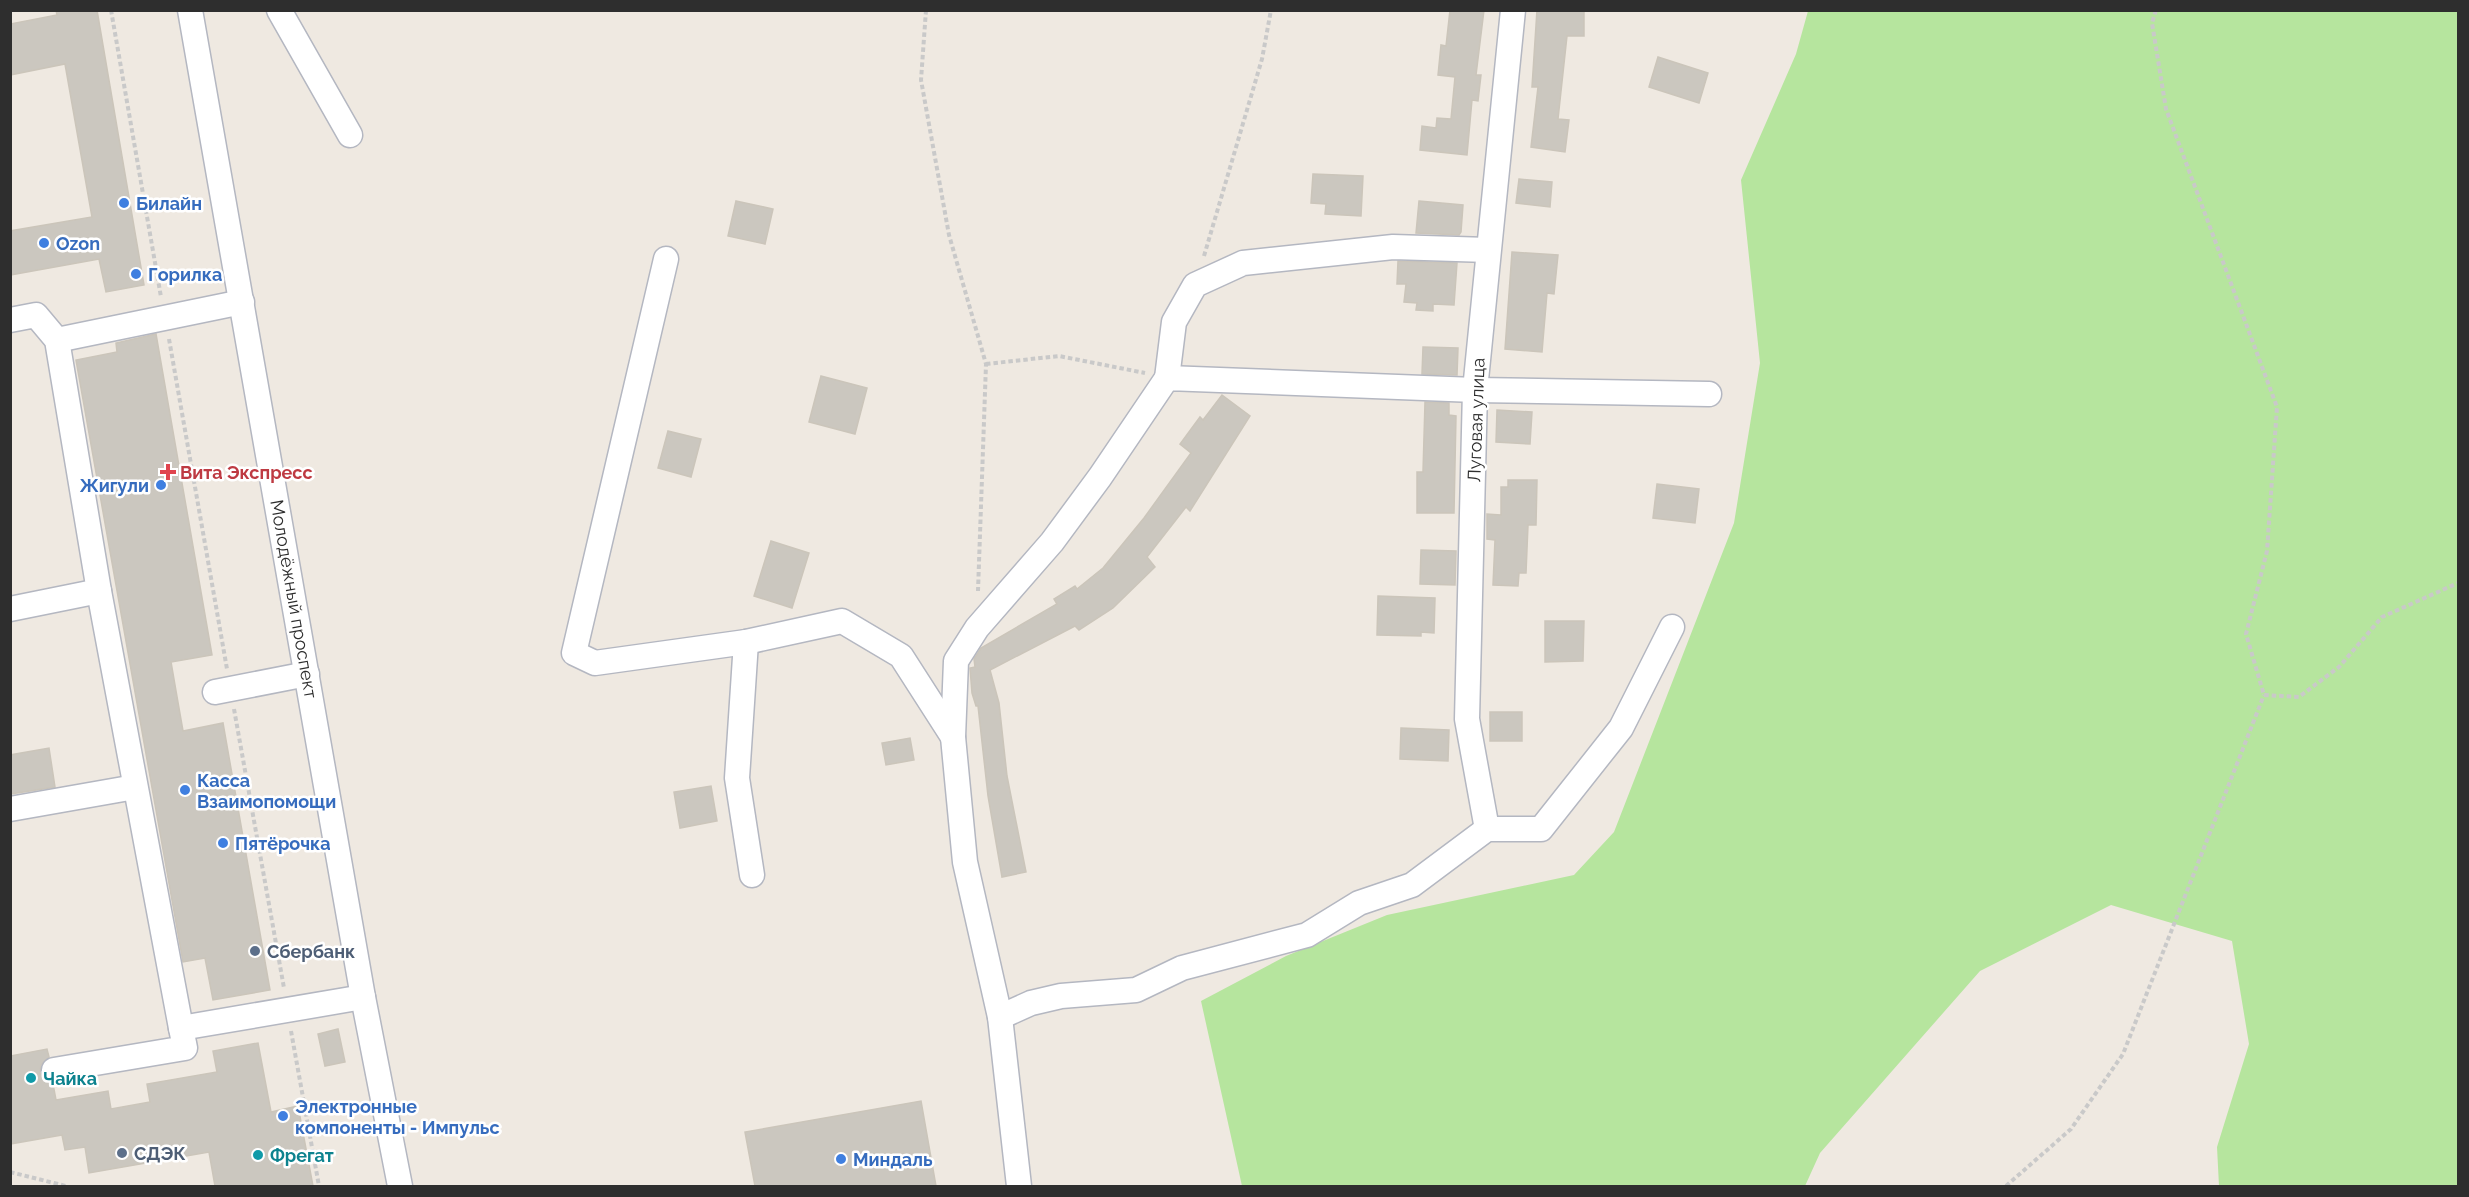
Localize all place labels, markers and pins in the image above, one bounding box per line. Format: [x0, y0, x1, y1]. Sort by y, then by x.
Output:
place label: Билайн [136, 193, 202, 214]
marker: Билайн [117, 196, 131, 210]
place label: Ozon [56, 233, 100, 254]
marker: Ozon [37, 236, 51, 250]
place label: Горилка [148, 264, 222, 285]
marker: Горилка [129, 267, 143, 281]
place label: Вита Экспресс [180, 462, 313, 483]
marker: Вита Экспресс [161, 465, 175, 479]
place label: Жигули [79, 475, 149, 496]
marker: Жигули [154, 478, 168, 492]
place label: Касса Взаимопомощи [197, 770, 336, 812]
marker: Касса Взаимопомощи [178, 783, 192, 797]
place label: Пятёрочка [235, 833, 331, 854]
marker: Пятёрочка [216, 836, 230, 850]
place label: Сбербанк [267, 941, 355, 962]
marker: Сбербанк [248, 944, 262, 958]
place label: Чайка [43, 1068, 97, 1089]
marker: Чайка [24, 1071, 38, 1085]
place label: Электронные компоненты - Импульс [295, 1096, 500, 1138]
marker: Электронные компоненты - Импульс [276, 1109, 290, 1123]
place label: СДЭК [134, 1143, 186, 1164]
place label: Фрегат [270, 1145, 334, 1166]
marker: СДЭК [115, 1146, 129, 1160]
marker: Фрегат [251, 1148, 265, 1162]
place label: Миндаль [853, 1149, 933, 1170]
marker: Миндаль [834, 1152, 848, 1166]

